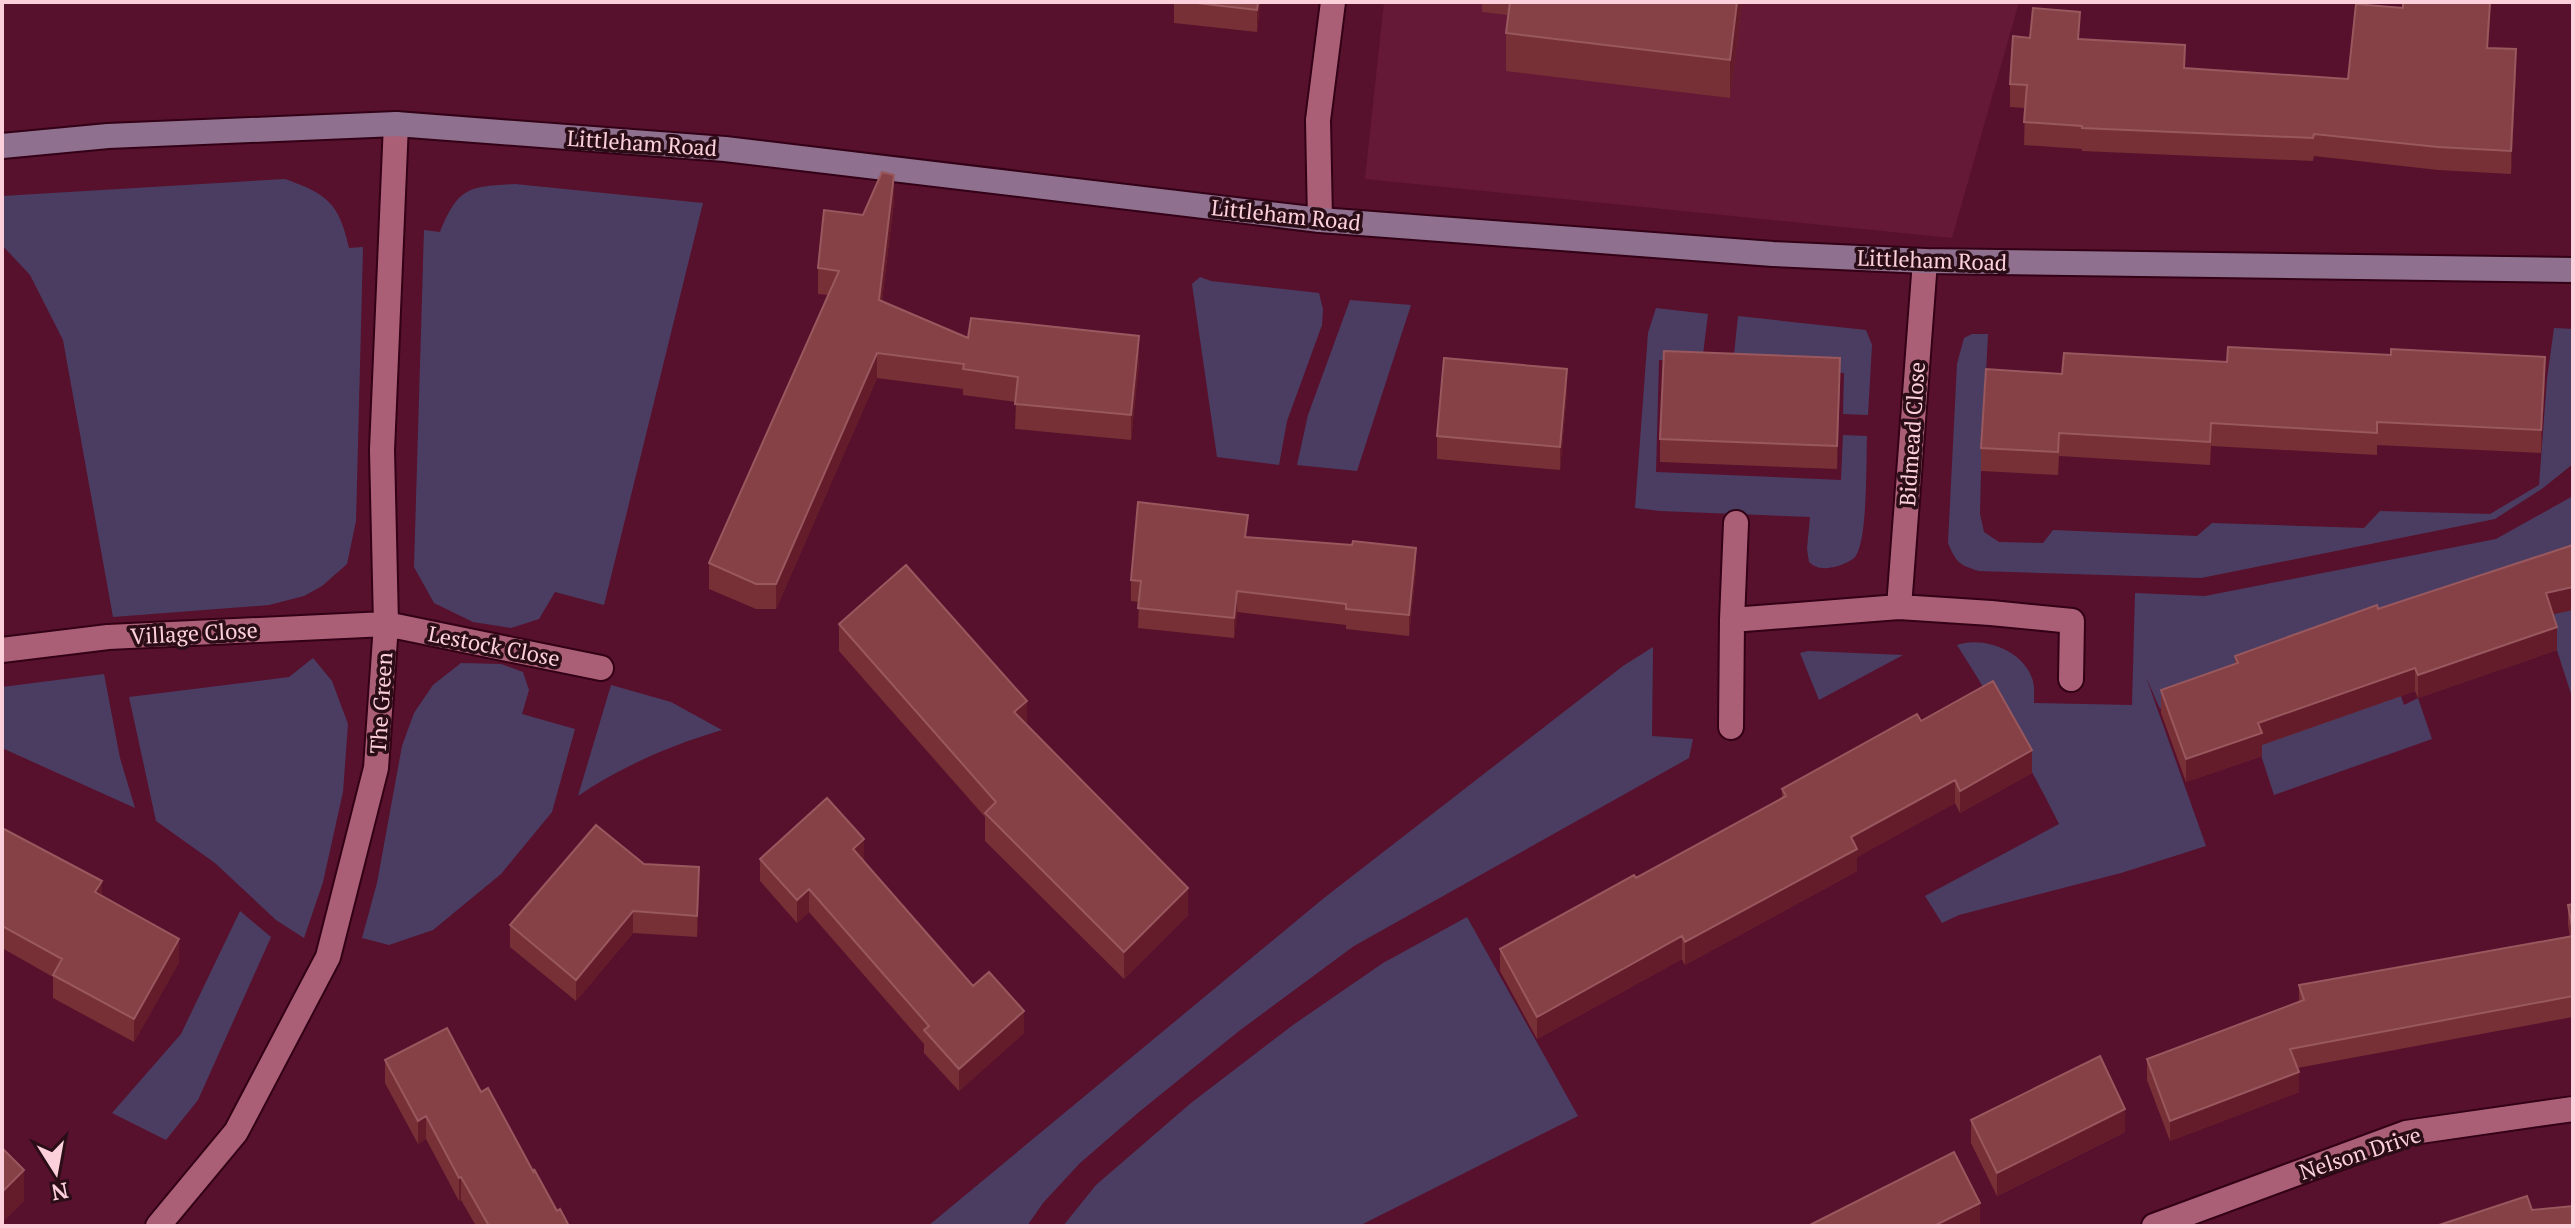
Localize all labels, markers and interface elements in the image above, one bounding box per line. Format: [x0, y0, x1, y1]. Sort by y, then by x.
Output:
street label: Littleham Road [566, 123, 718, 162]
street label: Littleham Road [1210, 192, 1362, 237]
street label: Littleham Road [1856, 242, 2008, 277]
street label: Bidmead Close [1892, 361, 1931, 507]
street label: Village Close [130, 615, 258, 650]
street label: Lestock Close [426, 619, 562, 672]
street label: The Green [362, 651, 399, 755]
street label: Nelson Drive [2295, 1119, 2424, 1186]
north arrow [16, 1132, 96, 1212]
text: N [49, 1176, 71, 1208]

